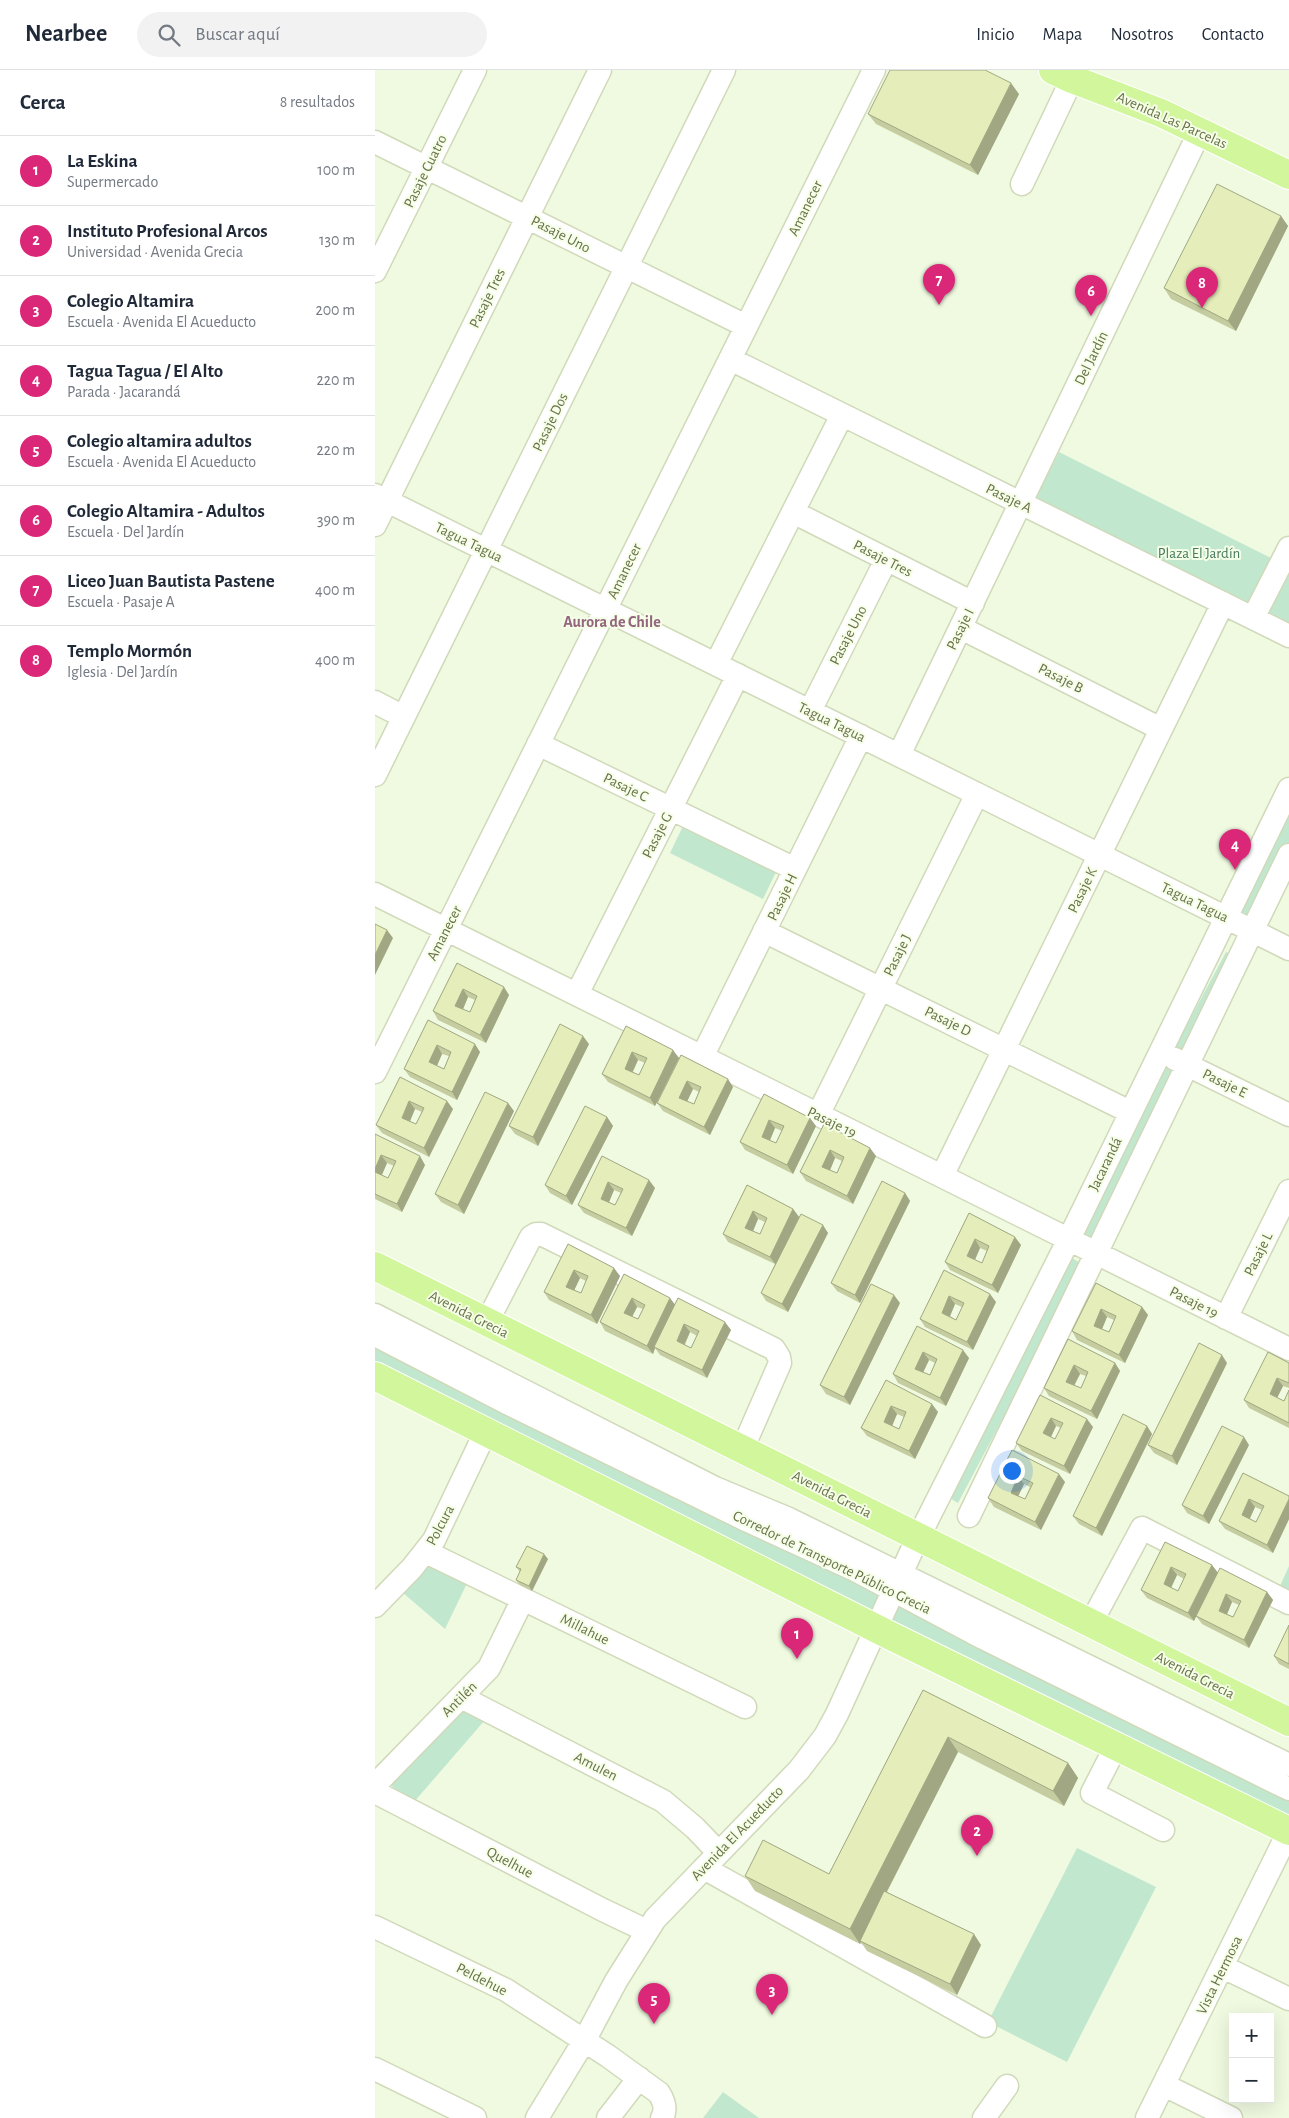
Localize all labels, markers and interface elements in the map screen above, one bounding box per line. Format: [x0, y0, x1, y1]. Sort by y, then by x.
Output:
search box [137, 12, 487, 57]
icon: search [155, 21, 183, 49]
text: Nearbee [25, 22, 107, 46]
text: Buscar aquí [195, 25, 280, 44]
text: Inicio [976, 26, 1015, 44]
text: Mapa [1043, 26, 1082, 44]
text: Nosotros [1110, 26, 1174, 44]
text: Contacto [1202, 26, 1264, 44]
street label: Avenida Las Parcelas [1114, 89, 1229, 152]
text: Cerca [20, 92, 66, 113]
text: 8 resultados [280, 94, 355, 110]
street label: Pasaje Cuatro [401, 132, 450, 210]
text: La Eskina [67, 152, 138, 171]
text: 1 [33, 162, 39, 178]
text: 100 m [317, 162, 355, 178]
text: Supermercado [67, 174, 158, 190]
street label: Amanecer [786, 178, 825, 238]
street label: Pasaje Uno [529, 213, 593, 256]
text: Instituto Profesional Arcos [67, 222, 268, 241]
text: 2 [32, 232, 40, 248]
text: 130 m [319, 232, 355, 248]
text: Universidad · Avenida Grecia [67, 244, 243, 260]
pin: 7 [923, 264, 955, 305]
street label: Pasaje Tres [467, 266, 508, 330]
pin: 8 [1186, 267, 1218, 308]
pin: 6 [1075, 275, 1107, 316]
text: Colegio Altamira [67, 292, 194, 311]
text: 3 [33, 302, 39, 318]
text: 200 m [315, 302, 355, 318]
text: Escuela · Avenida El Acueducto [67, 314, 256, 330]
street label: Del Jardín [1072, 329, 1111, 388]
text: Tagua Tagua / El Alto [67, 362, 223, 381]
text: 4 [32, 372, 40, 388]
text: 220 m [317, 372, 355, 388]
text: Parada · Jacarandá [67, 384, 181, 400]
street label: Pasaje Dos [530, 391, 571, 454]
text: Colegio altamira adultos [67, 432, 252, 451]
text: 5 [33, 442, 39, 458]
text: 220 m [317, 442, 355, 458]
text: Escuela · Avenida El Acueducto [67, 454, 256, 470]
street label: Pasaje A [984, 481, 1034, 516]
text: Colegio Altamira - Adultos [67, 502, 265, 521]
text: 6 [32, 512, 40, 528]
text: 390 m [317, 512, 355, 528]
street label: Tagua Tagua [433, 520, 505, 565]
text: Escuela · Del Jardín [67, 524, 184, 540]
street label: Pasaje Tres [851, 537, 915, 580]
street label: Amanecer [605, 541, 644, 601]
park label: Plaza El Jardín [1158, 546, 1240, 561]
text: Liceo Juan Bautista Pastene [67, 572, 275, 591]
text: 7 [33, 582, 39, 598]
text: 400 m [315, 582, 355, 598]
text: Escuela · Pasaje A [67, 594, 175, 610]
street label: Pasaje Uno [827, 603, 870, 667]
street label: Pasaje I [944, 606, 977, 652]
district label: Aurora de Chile [563, 614, 661, 630]
text: Templo Mormón [67, 642, 192, 661]
text: 8 [32, 652, 40, 668]
text: 400 m [315, 652, 355, 668]
street label: Pasaje B [1036, 661, 1086, 696]
text: Iglesia · Del Jardín [67, 664, 178, 680]
street label: Tagua Tagua [796, 700, 868, 745]
street label: Pasaje C [601, 770, 651, 805]
street label: Pasaje G [640, 810, 675, 861]
pin: 4 [1219, 829, 1251, 870]
street label: Pasaje K [1065, 864, 1100, 915]
street label: Pasaje H [765, 871, 800, 923]
street label: Tagua Tagua [1159, 880, 1231, 925]
street label: Amanecer [424, 903, 465, 963]
street label: Pasaje J [881, 932, 914, 979]
street label: Pasaje D [922, 1004, 974, 1039]
street label: Pasaje E [1200, 1066, 1249, 1101]
street label: Pasaje 19 [805, 1104, 859, 1141]
street label: Jacarandá [1086, 1135, 1125, 1193]
street label: Pasaje L [1242, 1229, 1276, 1278]
street label: Pasaje 19 [1167, 1284, 1221, 1321]
street label: Avenida Grecia [427, 1288, 511, 1341]
your location [999, 1458, 1025, 1484]
street label: Avenida Grecia [790, 1468, 874, 1521]
street label: Polcura [424, 1503, 457, 1548]
street label: Corredor de Transporte Público Grecia [730, 1508, 933, 1617]
street label: Millahue [558, 1611, 612, 1648]
pin: 1 [781, 1618, 813, 1659]
street label: Avenida Grecia [1153, 1649, 1237, 1702]
street label: Antilén [439, 1679, 480, 1720]
street label: Amulen [572, 1749, 620, 1784]
street label: Avenida El Acueducto [688, 1783, 786, 1884]
pin: 2 [961, 1815, 993, 1856]
street label: Quelhue [484, 1844, 536, 1881]
street label: Vista Hermosa [1194, 1933, 1245, 2017]
street label: Peldehue [454, 1960, 510, 1999]
pin: 3 [756, 1974, 788, 2015]
pin: 5 [638, 1983, 670, 2024]
map controls [1229, 2013, 1274, 2103]
button: + [1229, 2013, 1274, 2058]
button: − [1229, 2058, 1274, 2103]

